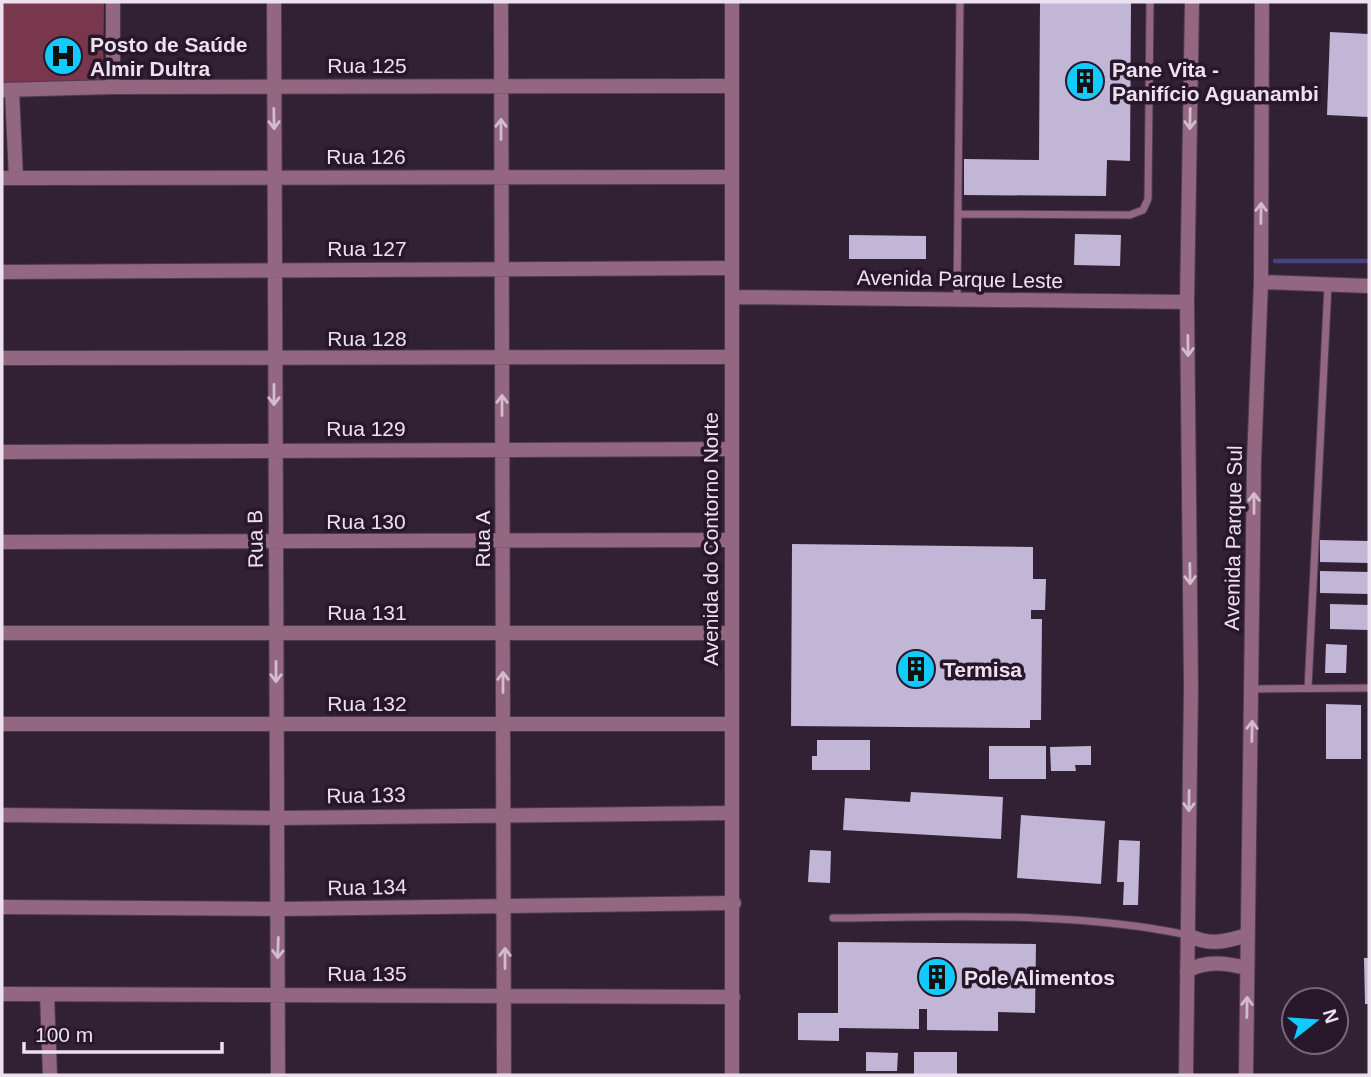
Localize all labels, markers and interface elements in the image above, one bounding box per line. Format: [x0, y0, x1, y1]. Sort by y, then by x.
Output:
place label: Posto de Saúde Almir Dultra [90, 33, 248, 80]
hospital icon: Posto de Saúde Almir Dultra [42, 35, 84, 77]
street label: Rua 125 [327, 54, 407, 77]
place label: Pane Vita - Panifício Aguanambi [1112, 58, 1319, 105]
building icon: Pane Vita - Panifício Aguanambi [1064, 60, 1106, 102]
one-way arrow [268, 107, 281, 130]
one-way arrow [1183, 107, 1197, 130]
one-way arrow [494, 117, 508, 140]
street label: Rua 126 [326, 145, 406, 168]
one-way arrow [1254, 202, 1268, 225]
street label: Rua 127 [327, 237, 407, 260]
street label: Avenida Parque Leste [857, 266, 1063, 292]
street label: Rua 128 [327, 327, 407, 350]
one-way arrow [1181, 335, 1195, 358]
one-way arrow [267, 384, 281, 407]
one-way arrow [495, 394, 509, 417]
street label: Avenida do Contorno Norte [699, 412, 722, 666]
street label: Rua 129 [326, 417, 406, 440]
street label: Avenida Parque Sul [1220, 445, 1246, 631]
one-way arrow [1247, 492, 1261, 515]
street label: Rua B [243, 510, 267, 568]
street label: Rua 130 [326, 510, 406, 533]
street label: Rua A [471, 510, 494, 568]
one-way arrow [1183, 562, 1197, 585]
street label: Rua 131 [327, 601, 407, 624]
building icon: Termisa [895, 648, 937, 690]
place label: Termisa [943, 658, 1022, 681]
one-way arrow [270, 660, 283, 683]
one-way arrow [496, 670, 510, 693]
street label: Rua 132 [327, 692, 407, 715]
one-way arrow [1245, 719, 1258, 742]
street label: Rua 133 [326, 783, 406, 807]
one-way arrow [1182, 790, 1196, 813]
street label: Rua 134 [327, 875, 407, 899]
one-way arrow [272, 937, 285, 960]
one-way arrow [498, 947, 512, 970]
building icon: Pole Alimentos [916, 956, 958, 998]
street label: Rua 135 [327, 962, 407, 985]
place label: Pole Alimentos [964, 966, 1115, 989]
north arrow [1280, 986, 1350, 1056]
one-way arrow [1240, 996, 1254, 1019]
text: N [1319, 1007, 1343, 1026]
scale bar [24, 1010, 222, 1054]
text: 100 m [35, 1023, 93, 1046]

